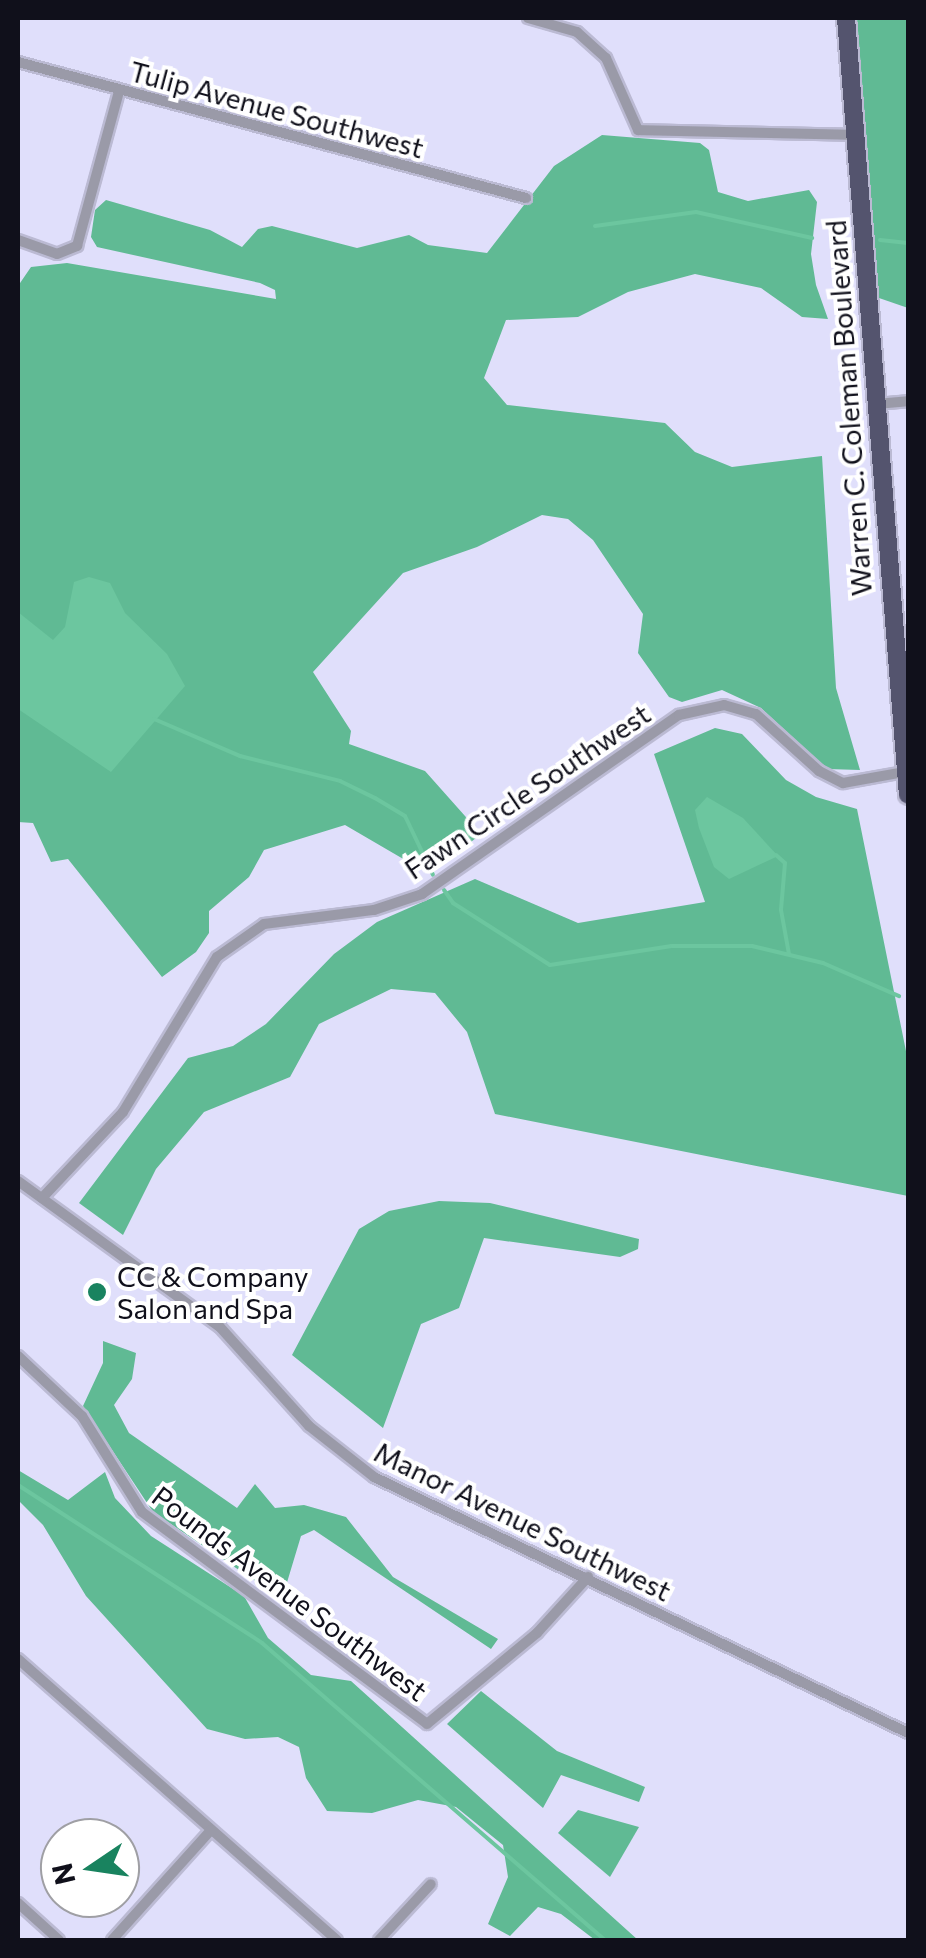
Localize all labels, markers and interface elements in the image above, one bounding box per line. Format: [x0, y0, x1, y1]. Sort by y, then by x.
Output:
street label: Tulip Avenue Southwest [126, 54, 428, 164]
street label: Warren C. Coleman Boulevard [818, 219, 878, 597]
street label: Fawn Circle Southwest [398, 696, 656, 886]
place label: CC & Company Salon and Spa [117, 1259, 308, 1325]
marker: CC & Company Salon and Spa [86, 1281, 108, 1303]
street label: Manor Avenue Southwest [369, 1434, 677, 1608]
street label: Pounds Avenue Southwest [146, 1479, 434, 1707]
north arrow [40, 1818, 140, 1918]
text: N [44, 1860, 82, 1888]

